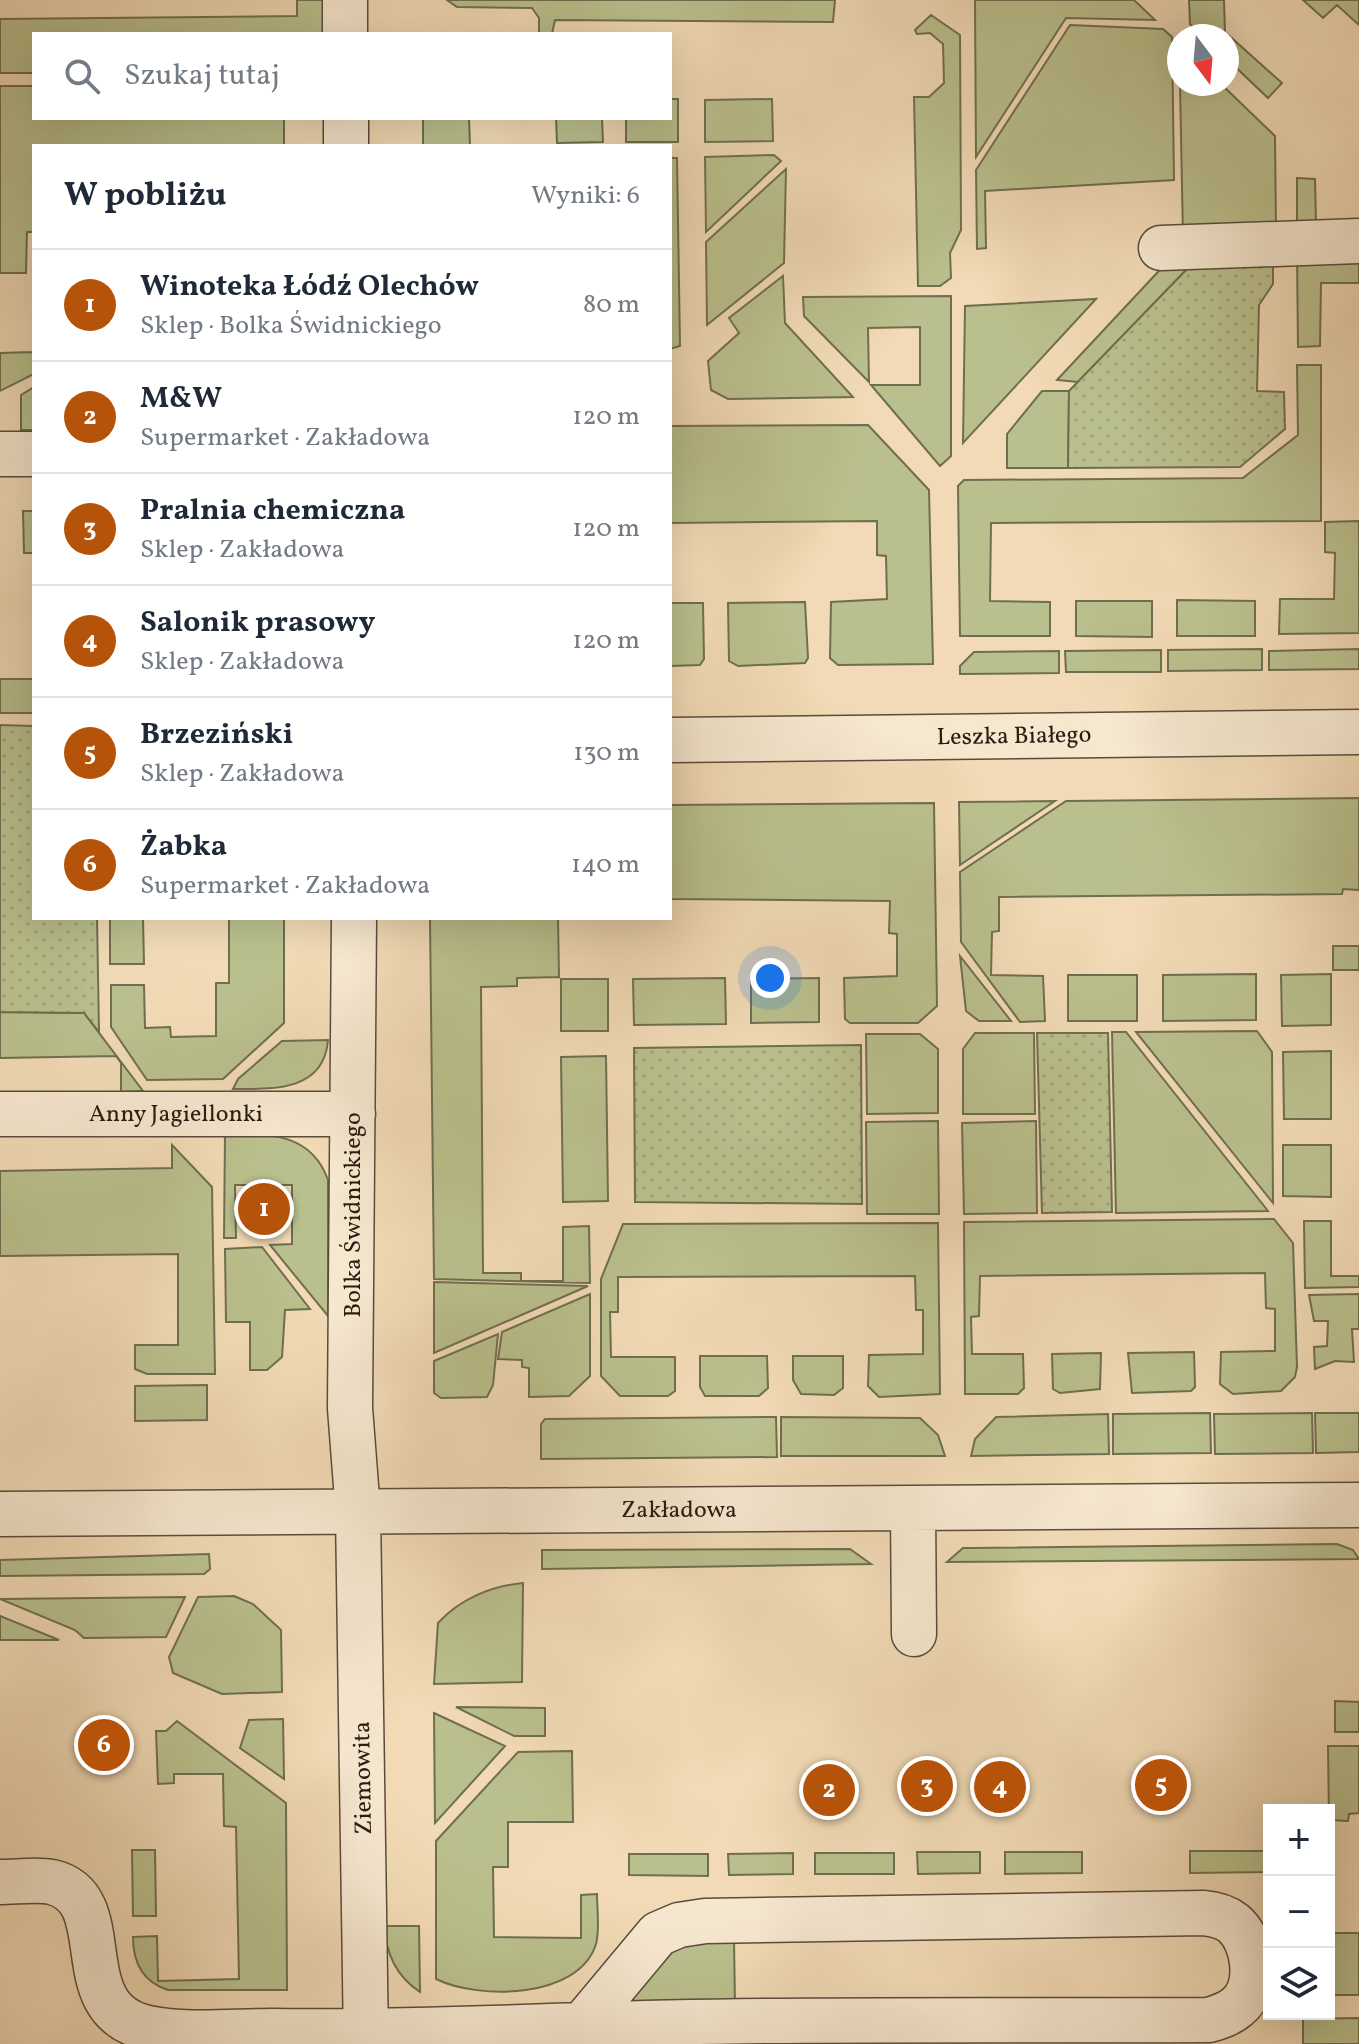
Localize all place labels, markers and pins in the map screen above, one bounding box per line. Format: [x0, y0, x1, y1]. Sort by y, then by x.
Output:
pin: 1 [238, 1179, 290, 1239]
pin: 6 [78, 1715, 130, 1775]
pin: 5 [1135, 1755, 1187, 1815]
pin: 3 [901, 1756, 953, 1816]
pin: 4 [974, 1757, 1026, 1817]
pin: 2 [803, 1760, 855, 1820]

